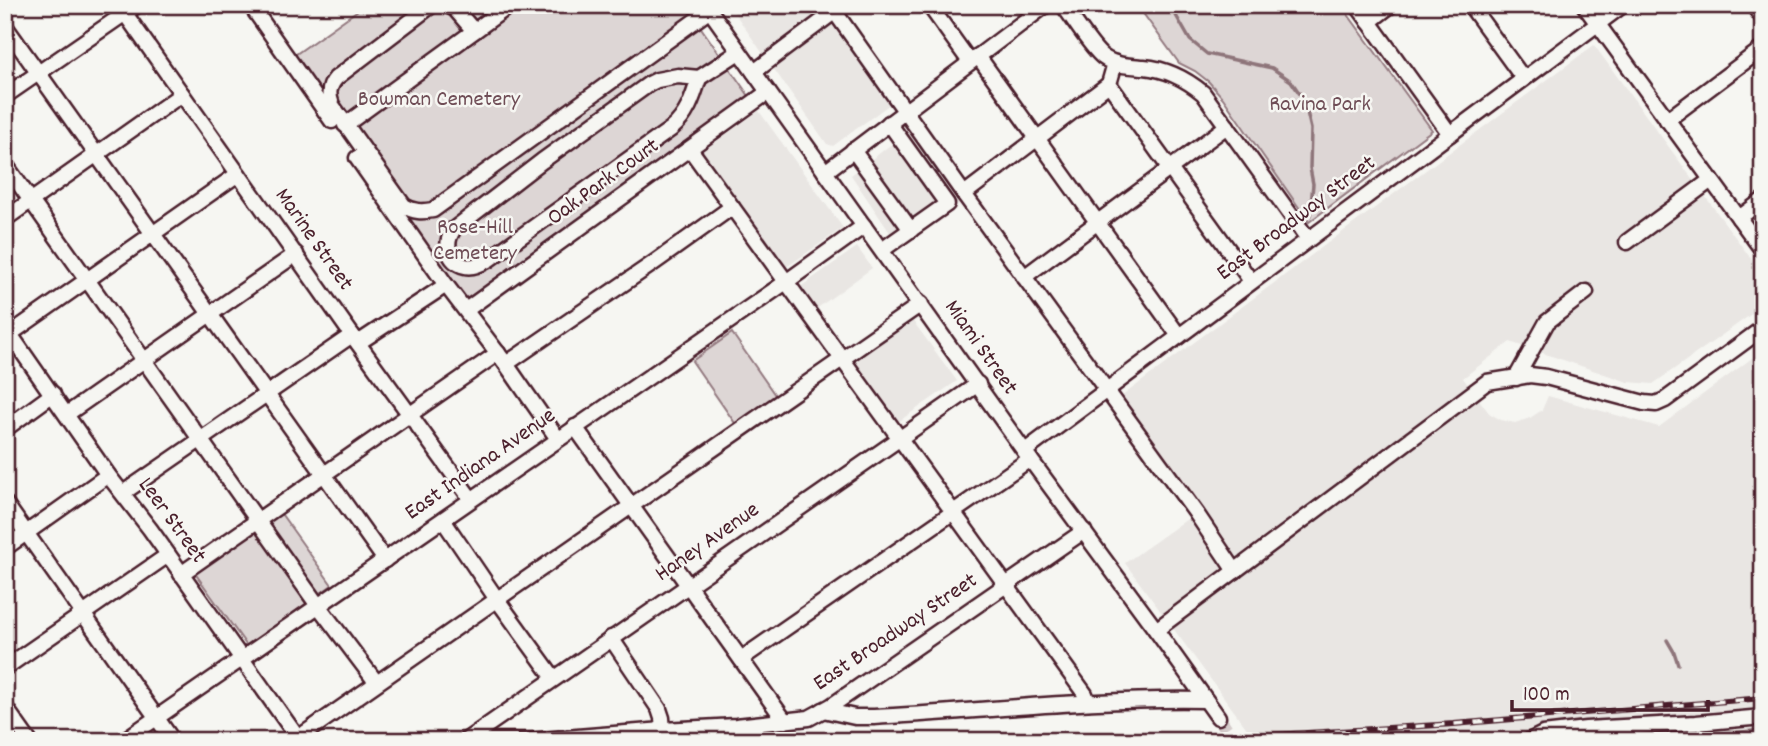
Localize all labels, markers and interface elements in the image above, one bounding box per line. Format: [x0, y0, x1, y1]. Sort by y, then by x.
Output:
park label: Bowman Cemetery [358, 84, 521, 117]
park label: Ravina Park [1269, 89, 1371, 122]
street label: Oak Park Court [541, 131, 667, 235]
street label: East Broadway Street [1210, 148, 1384, 290]
street label: Marine Street [265, 182, 361, 298]
park label: Rose-Hill Cemetery [433, 212, 518, 271]
street label: Miami Street [935, 294, 1025, 402]
street label: East Indiana Avenue [399, 400, 563, 530]
street label: Leer Street [128, 471, 214, 571]
street label: Haney Avenue [649, 495, 767, 591]
street label: East Broadway Street [807, 566, 985, 700]
scale bar [1512, 669, 1708, 713]
text: 100 m [1523, 681, 1570, 711]

